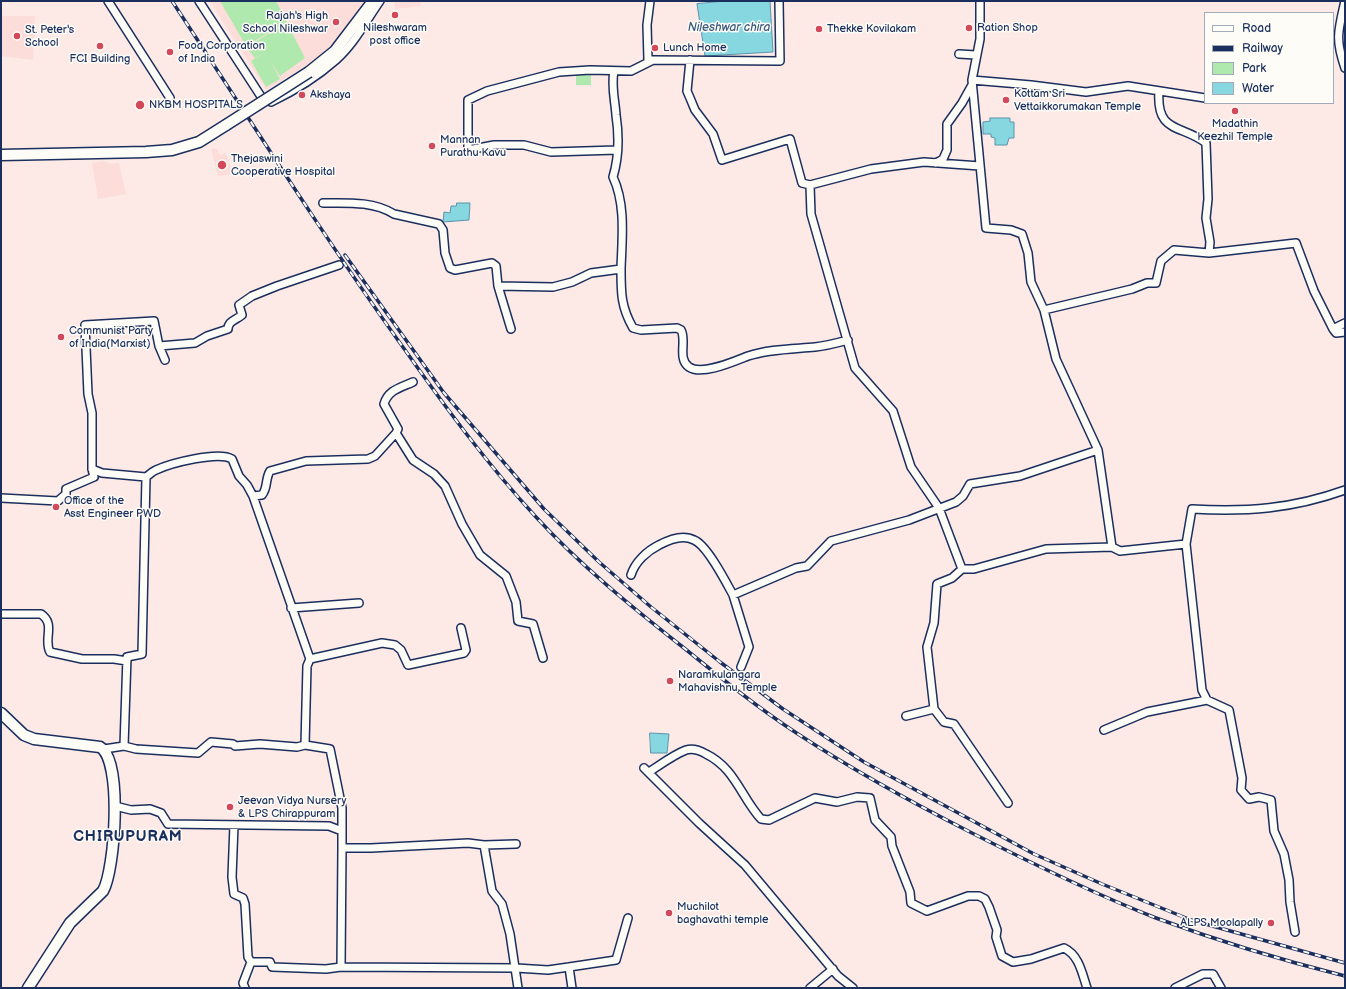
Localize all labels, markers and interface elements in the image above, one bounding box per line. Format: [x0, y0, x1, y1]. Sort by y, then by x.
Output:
place label: Rajah's High School Nileshwar [243, 9, 328, 35]
marker: Nileshwaram post office [390, 10, 400, 20]
legend [1204, 12, 1334, 104]
marker: Rajah's High School Nileshwar [331, 17, 341, 27]
place label: Nileshwaram post office [363, 21, 427, 47]
water label: Nileshwar chira [688, 21, 770, 35]
place label: Ration Shop [977, 21, 1038, 35]
text: Road [1242, 21, 1271, 36]
place label: Thekke Kovilakam [827, 22, 916, 36]
place label: St. Peter's School [25, 23, 74, 49]
marker: Ration Shop [964, 23, 974, 33]
marker: Thekke Kovilakam [814, 24, 824, 34]
marker: St. Peter's School [12, 31, 22, 41]
place label: Food Corporation of India [178, 39, 265, 65]
marker: FCI Building [95, 41, 105, 51]
place label: Lunch Home [663, 41, 726, 55]
text: Railway [1242, 41, 1283, 56]
marker: Lunch Home [650, 43, 660, 53]
marker: Food Corporation of India [165, 47, 175, 57]
place label: FCI Building [70, 52, 130, 66]
text: Park [1242, 61, 1266, 76]
text: Water [1242, 81, 1274, 96]
place label: Kottam Sri Vettaikkorumakan Temple [1014, 87, 1141, 113]
place label: Akshaya [310, 88, 351, 102]
marker: Akshaya [297, 90, 307, 100]
marker: Kottam Sri Vettaikkorumakan Temple [1001, 95, 1011, 105]
place label: NKBM HOSPITALS [149, 98, 243, 112]
marker: NKBM HOSPITALS [134, 99, 146, 111]
marker: Madathin Keezhil Temple [1230, 106, 1240, 116]
place label: Madathin Keezhil Temple [1197, 117, 1273, 143]
place label: Mannan Purathu Kavu [440, 133, 506, 159]
marker: Mannan Purathu Kavu [427, 141, 437, 151]
place label: Thejaswini Cooperative Hospital [231, 152, 335, 178]
marker: Thejaswini Cooperative Hospital [216, 159, 228, 171]
place label: Communist Party of India(Marxist) [69, 324, 153, 350]
marker: Communist Party of India(Marxist) [56, 332, 66, 342]
place label: Office of the Asst Engineer PWD [64, 494, 161, 520]
marker: Office of the Asst Engineer PWD [51, 502, 61, 512]
place label: Naramkulangara Mahavishnu Temple [678, 668, 777, 694]
marker: Naramkulangara Mahavishnu Temple [665, 676, 675, 686]
place label: Jeevan Vidya Nursery & LPS Chirappuram [238, 794, 346, 820]
marker: Jeevan Vidya Nursery & LPS Chirappuram [225, 802, 235, 812]
district label: CHIRUPURAM [73, 828, 183, 846]
place label: Muchilot baghavathi temple [677, 900, 768, 926]
marker: Muchilot baghavathi temple [664, 908, 674, 918]
place label: ALPS Moolapally [1180, 916, 1263, 930]
marker: ALPS Moolapally [1266, 918, 1276, 928]

